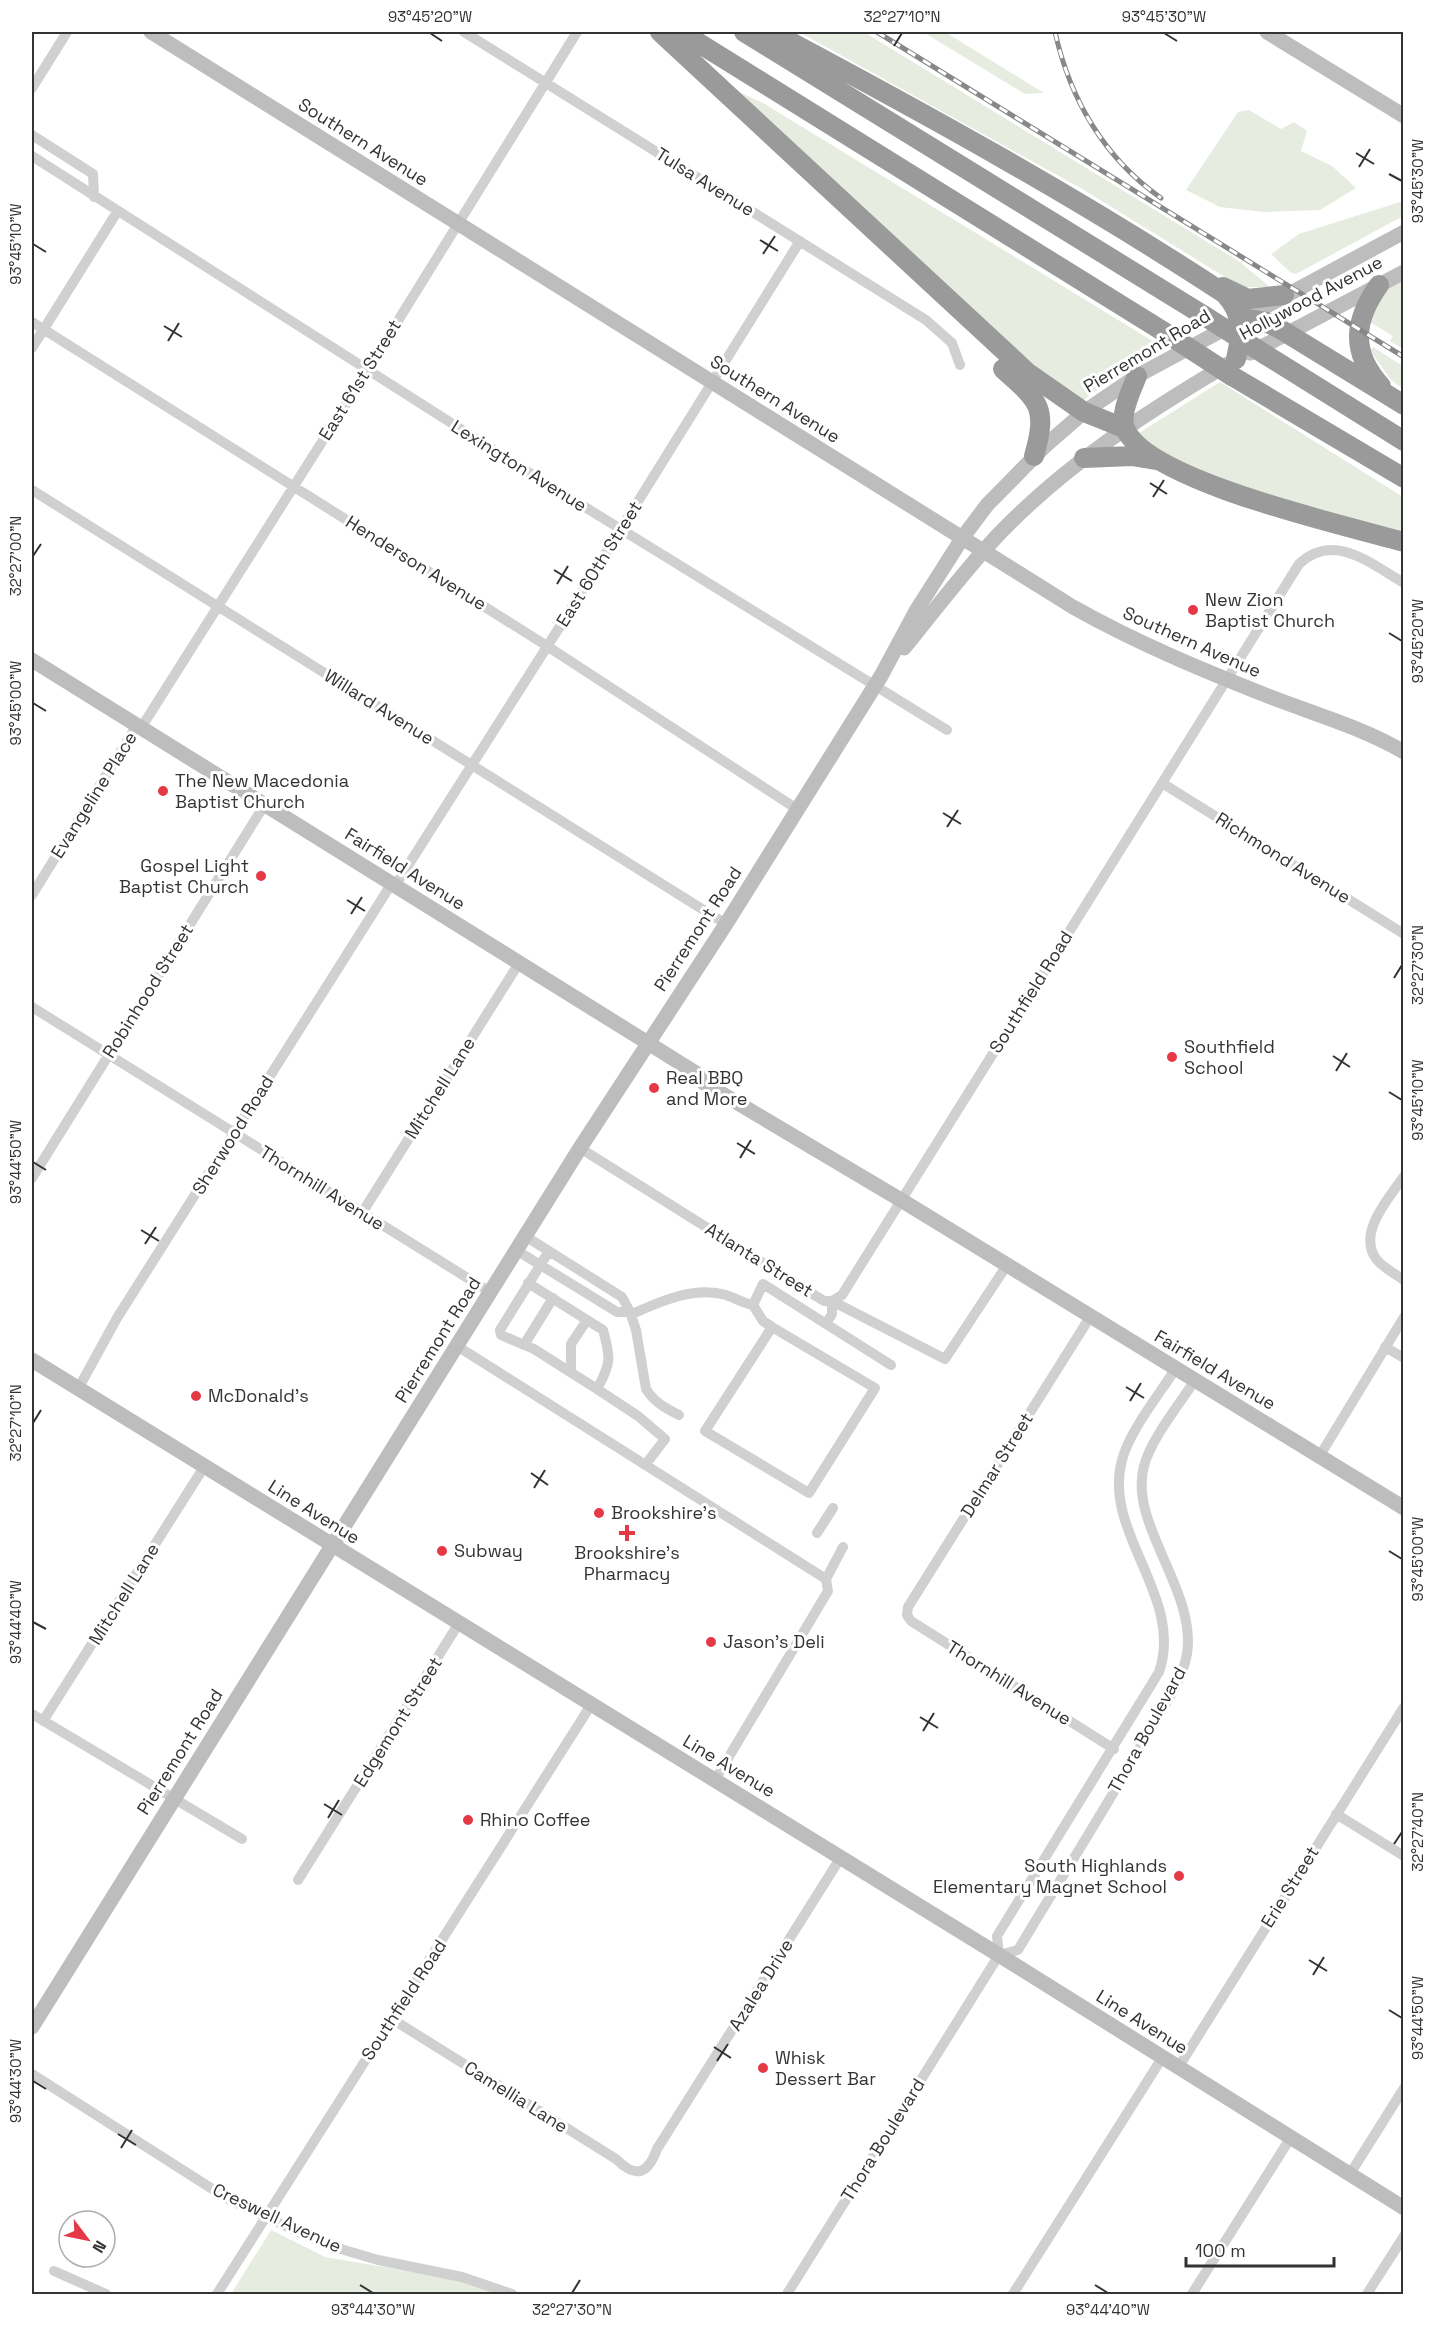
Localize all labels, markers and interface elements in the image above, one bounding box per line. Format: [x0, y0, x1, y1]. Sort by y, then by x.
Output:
text: 93°45'20"W [388, 7, 472, 26]
text: 32°27'10"N [863, 7, 941, 26]
text: 93°45'30"W [1122, 7, 1206, 26]
street label: Southern Avenue [294, 92, 433, 191]
text: 93°45'30"W [1408, 139, 1427, 223]
street label: Tulsa Avenue [652, 142, 759, 221]
text: 93°45'10"W [6, 203, 25, 285]
street label: Hollywood Avenue [1235, 250, 1386, 345]
street label: Pierremont Road [1079, 304, 1214, 398]
street label: East 61st Street [313, 315, 406, 444]
street label: Southern Avenue [706, 349, 845, 448]
street label: Lexington Avenue [447, 415, 591, 517]
street label: East 60th Street [551, 497, 647, 631]
street label: Henderson Avenue [341, 510, 491, 615]
text: 32°27'00"N [6, 516, 25, 596]
place label: New Zion Baptist Church [1205, 588, 1335, 632]
text: 93°45'20"W [1408, 599, 1427, 683]
street label: Southern Avenue [1120, 601, 1265, 682]
marker: New Zion Baptist Church [1186, 603, 1200, 617]
text: 93°45'00"W [6, 661, 25, 745]
street label: Willard Avenue [320, 664, 439, 750]
street label: Evangeline Place [45, 727, 142, 862]
place label: The New Macedonia Baptist Church [175, 769, 349, 813]
marker: The New Macedonia Baptist Church [156, 784, 170, 798]
street label: Richmond Avenue [1212, 807, 1355, 908]
street label: Fairfield Avenue [341, 822, 470, 915]
place label: Gospel Light Baptist Church [119, 854, 249, 898]
street label: Pierremont Road [649, 862, 747, 995]
marker: Gospel Light Baptist Church [254, 869, 268, 883]
street label: Robinhood Street [97, 919, 198, 1062]
text: 32°27'30"N [1408, 925, 1427, 1005]
street label: Southfield Road [984, 926, 1077, 1057]
street label: Mitchell Lane [399, 1033, 480, 1143]
place label: Southfield School [1184, 1035, 1275, 1079]
marker: Southfield School [1165, 1050, 1179, 1064]
text: 93°45'10"W [1408, 1059, 1427, 1141]
place label: Real BBQ and More [666, 1066, 747, 1110]
street label: Sherwood Road [187, 1071, 278, 1199]
marker: Real BBQ and More [647, 1081, 661, 1095]
text: 93°44'50"W [6, 1120, 25, 1204]
street label: Thornhill Avenue [256, 1140, 389, 1235]
street label: Atlanta Street [701, 1217, 818, 1302]
street label: Pierremont Road [390, 1272, 486, 1407]
street label: Fairfield Avenue [1150, 1324, 1280, 1415]
text: 32°27'10"N [6, 1384, 25, 1462]
place label: McDonald's [208, 1384, 309, 1407]
marker: McDonald's [189, 1389, 203, 1403]
street label: Delmar Street [955, 1408, 1038, 1521]
street label: Line Avenue [264, 1474, 364, 1549]
place label: Brookshire's [611, 1501, 716, 1524]
marker: Brookshire's [592, 1506, 606, 1520]
text: 93°45'00"W [1408, 1517, 1427, 1601]
marker: Brookshire's Pharmacy [620, 1526, 634, 1540]
street label: Mitchell Lane [83, 1539, 164, 1649]
place label: Subway [454, 1539, 523, 1562]
place label: Brookshire's Pharmacy [574, 1541, 680, 1585]
marker: Subway [435, 1544, 449, 1558]
text: 93°44'40"W [6, 1580, 25, 1664]
place label: Jason's Deli [723, 1630, 825, 1653]
marker: Jason's Deli [704, 1635, 718, 1649]
street label: Thornhill Avenue [943, 1635, 1076, 1730]
street label: Edgemont Street [348, 1652, 447, 1791]
street label: Thora Boulevard [1102, 1663, 1191, 1797]
street label: Pierremont Road [132, 1684, 228, 1819]
street label: Line Avenue [679, 1729, 780, 1802]
text: 32°27'40"N [1408, 1792, 1427, 1872]
place label: Rhino Coffee [480, 1808, 591, 1831]
marker: Rhino Coffee [461, 1813, 475, 1827]
street label: Erie Street [1256, 1842, 1324, 1932]
place label: South Highlands Elementary Magnet School [933, 1854, 1167, 1898]
marker: South Highlands Elementary Magnet School [1172, 1869, 1186, 1883]
street label: Azalea Drive [723, 1934, 798, 2035]
street label: Southfield Road [356, 1935, 451, 2065]
text: 93°44'50"W [1408, 1976, 1427, 2060]
street label: Line Avenue [1092, 1984, 1192, 2059]
text: 93°44'30"W [6, 2039, 25, 2123]
place label: Whisk Dessert Bar [775, 2046, 876, 2090]
street label: Camellia Lane [460, 2056, 572, 2138]
marker: Whisk Dessert Bar [756, 2061, 770, 2075]
street label: Thora Boulevard [836, 2074, 930, 2206]
street label: Creswell Avenue [209, 2178, 345, 2257]
north arrow [57, 2209, 117, 2269]
scale bar [1186, 2230, 1334, 2268]
text: N [88, 2237, 111, 2257]
text: 100 m [1195, 2239, 1246, 2262]
text: 93°44'30"W [331, 2300, 415, 2319]
text: 32°27'30"N [532, 2300, 612, 2319]
text: 93°44'40"W [1066, 2300, 1150, 2319]

